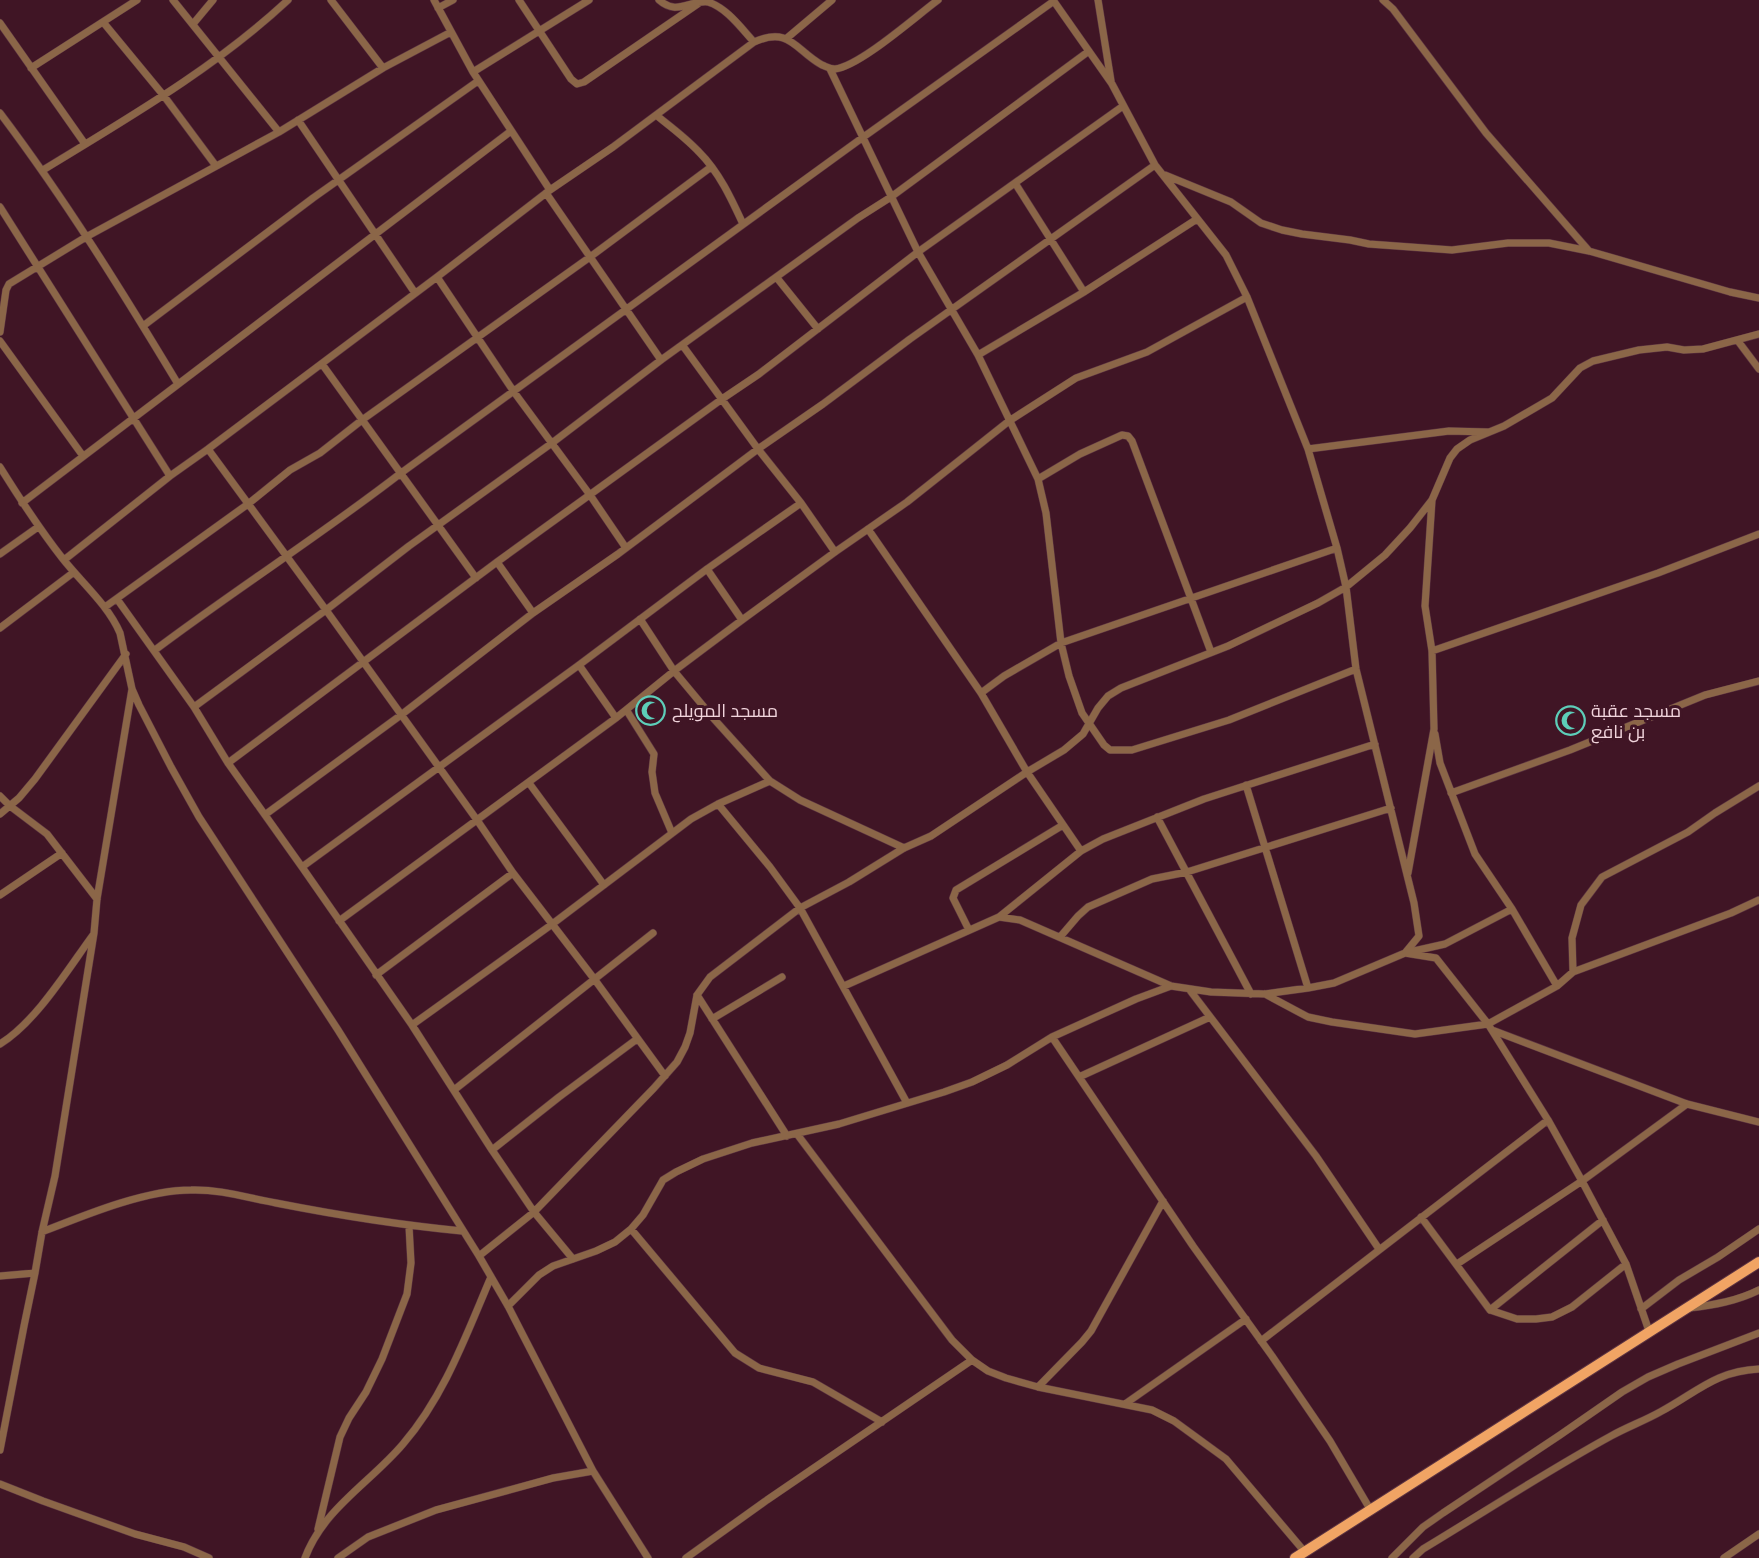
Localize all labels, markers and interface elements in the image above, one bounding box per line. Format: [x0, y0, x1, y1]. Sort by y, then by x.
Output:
mosque icon: مسجد المويلح [635, 695, 667, 727]
place label: مسجد المويلح [672, 699, 778, 723]
place label: مسجد عقبة بن نافع [1591, 699, 1681, 744]
mosque icon: مسجد عقبة بن نافع [1554, 705, 1586, 737]

